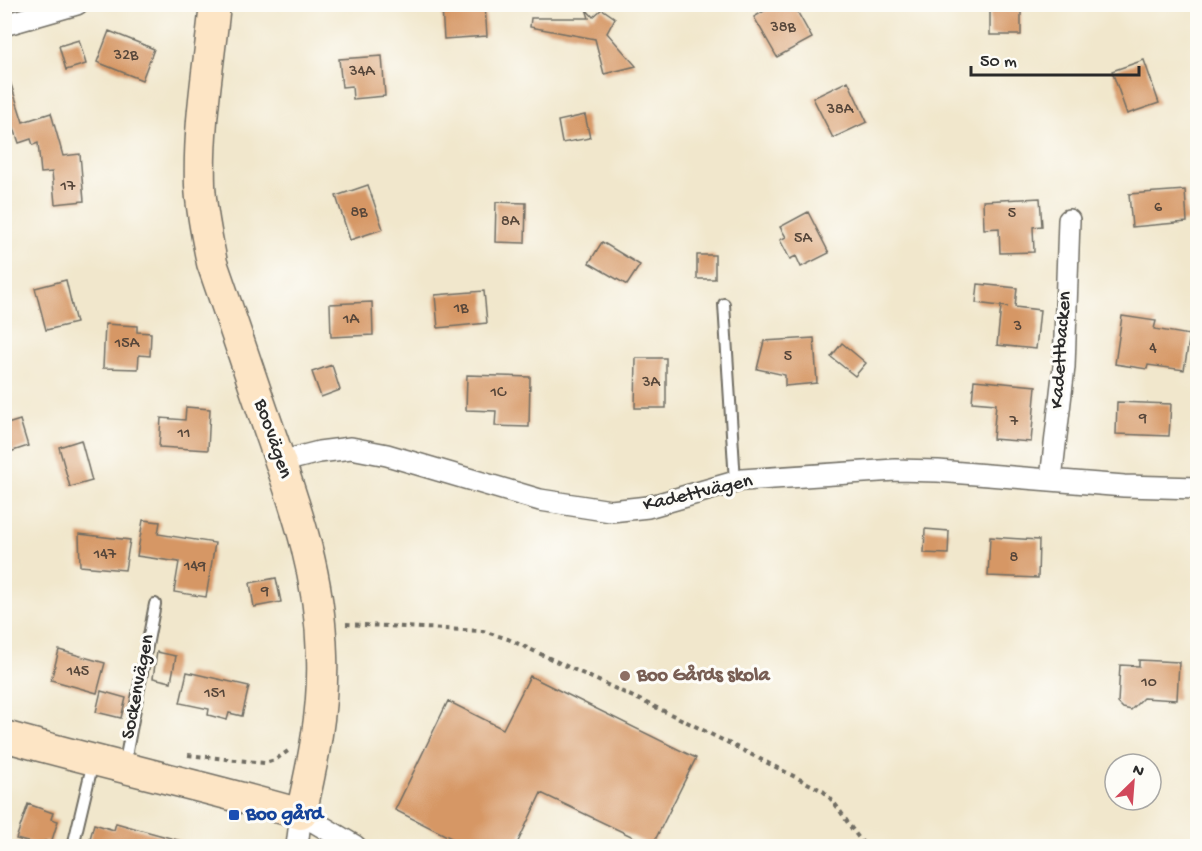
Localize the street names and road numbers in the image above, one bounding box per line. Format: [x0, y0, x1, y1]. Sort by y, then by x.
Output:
street label: Kadettbacken [1046, 290, 1078, 410]
street label: Boovägen [247, 395, 296, 482]
street label: Kadettvägen [641, 470, 755, 518]
street label: Sockenvägen [118, 632, 161, 741]

